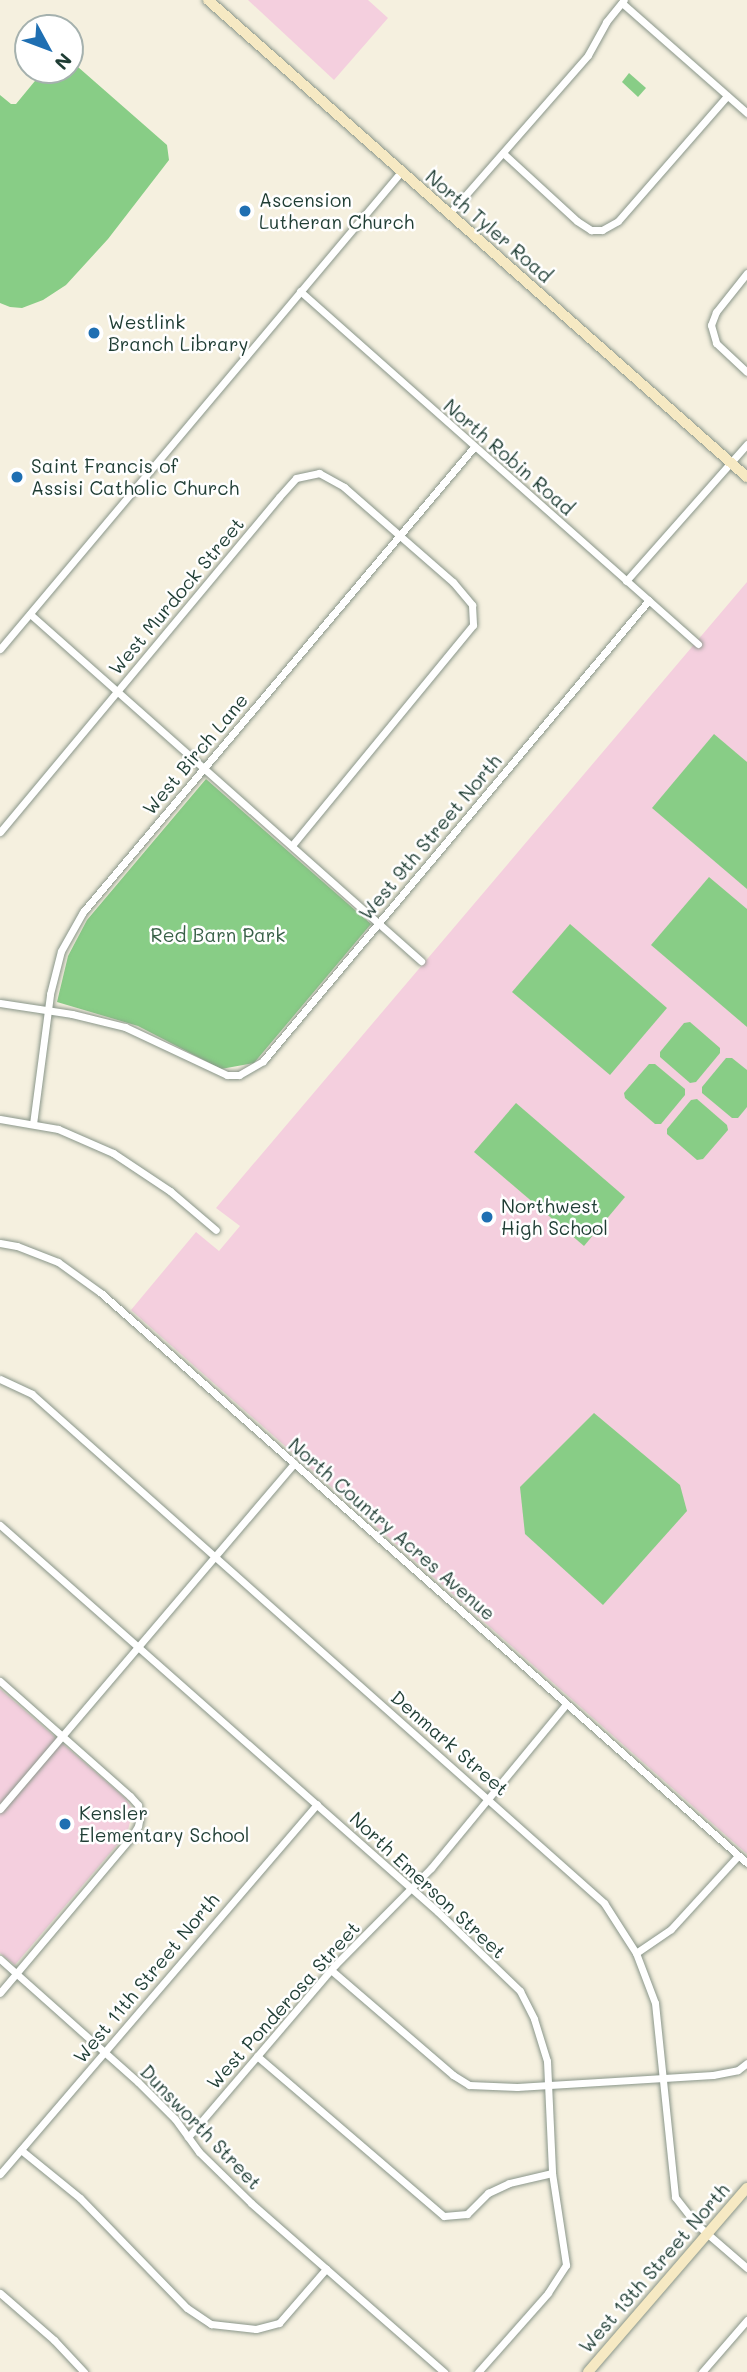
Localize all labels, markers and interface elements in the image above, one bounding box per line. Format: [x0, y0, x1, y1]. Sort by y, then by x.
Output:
north arrow [14, 14, 84, 84]
text: N [50, 48, 78, 75]
street label: North Tyler Road [421, 165, 557, 287]
place label: Ascension Lutheran Church [259, 189, 414, 233]
marker: Ascension Lutheran Church [237, 203, 253, 219]
place label: Westlink Branch Library [108, 311, 248, 355]
marker: Westlink Branch Library [86, 325, 102, 341]
street label: North Robin Road [439, 394, 579, 520]
place label: Saint Francis of Assisi Catholic Church [31, 455, 239, 499]
marker: Saint Francis of Assisi Catholic Church [9, 469, 25, 485]
street label: West Murdock Street [104, 513, 248, 679]
street label: West Birch Lane [138, 689, 252, 819]
street label: West 9th Street North [354, 750, 506, 924]
park label: Red Barn Park [151, 924, 285, 946]
place label: Northwest High School [501, 1195, 608, 1239]
marker: Northwest High School [479, 1209, 495, 1225]
street label: North Country Acres Avenue [284, 1433, 500, 1625]
street label: Denmark Street [386, 1686, 514, 1800]
place label: Kensler Elementary School [79, 1802, 249, 1846]
street label: North Emerson Street [345, 1807, 511, 1963]
marker: Kensler Elementary School [57, 1816, 73, 1832]
street label: West 11th Street North [68, 1888, 224, 2068]
street label: West Ponderosa Street [202, 1916, 364, 2094]
street label: Dunsworth Street [136, 2060, 266, 2194]
street label: West 13th Street North [574, 2178, 734, 2358]

